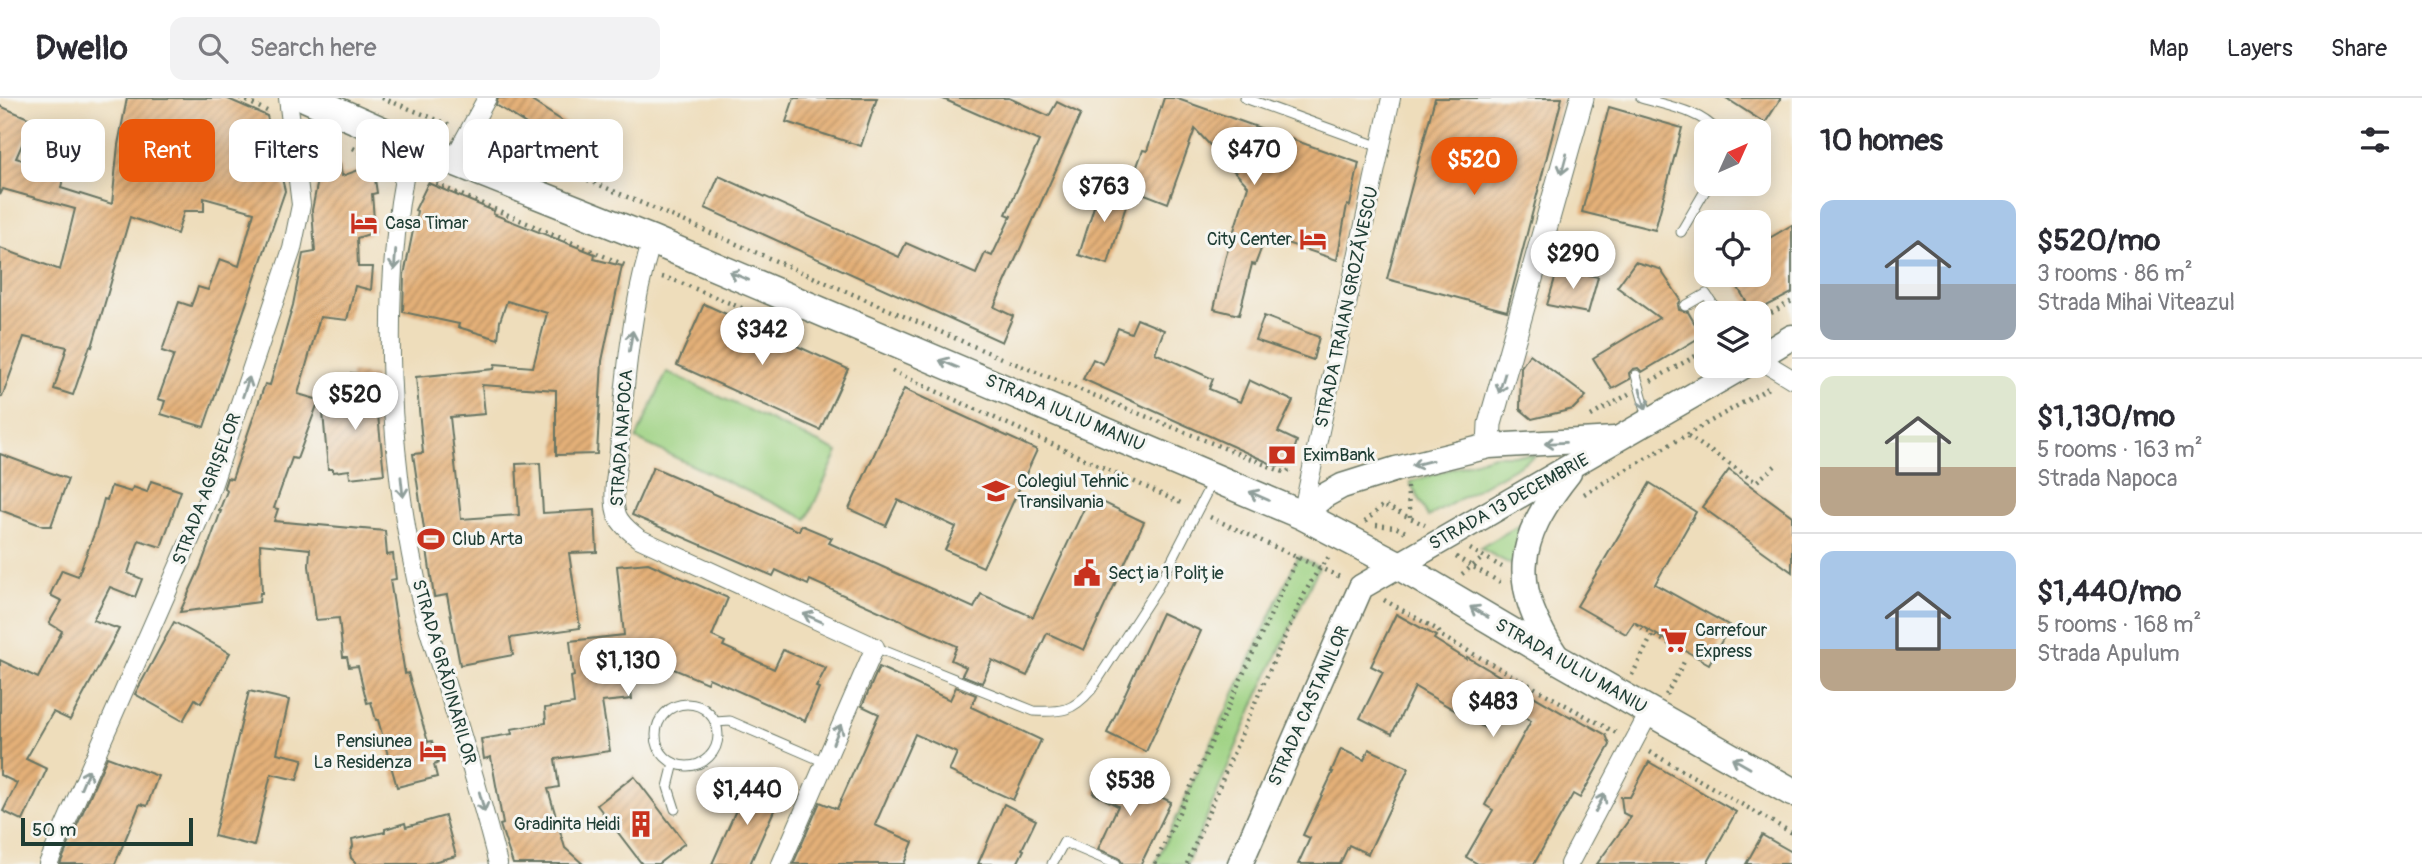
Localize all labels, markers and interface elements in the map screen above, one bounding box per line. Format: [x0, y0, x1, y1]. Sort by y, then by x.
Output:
search box [170, 17, 660, 80]
text: Dwello [35, 28, 128, 69]
icon: search [194, 29, 232, 67]
text: Search here [250, 32, 377, 64]
text: Map [2149, 34, 2189, 63]
text: Layers [2227, 34, 2293, 63]
text: Share [2331, 34, 2387, 63]
chip: Buy [21, 119, 105, 182]
chip: Rent [119, 119, 215, 182]
chip: Filters [229, 119, 342, 182]
chip: New [356, 119, 449, 182]
chip: Apartment [463, 119, 623, 182]
north arrow [1694, 119, 1771, 196]
map controls [1694, 119, 1771, 378]
icon: filters [2356, 121, 2394, 159]
text: 10 homes [1820, 122, 1943, 159]
pin: $470 [1213, 127, 1295, 187]
text: $470 [1227, 135, 1281, 164]
pin: $520 [1433, 138, 1515, 197]
text: $520 [1447, 145, 1501, 174]
one-way arrow [1557, 152, 1570, 175]
pin: $763 [1063, 164, 1145, 224]
text: $763 [1079, 172, 1129, 201]
street label: STRADA TRAIAN GROZĂVESCU [1310, 184, 1384, 430]
hotel icon: Casa Timar [349, 208, 379, 238]
button: locate [1694, 210, 1771, 287]
place label: Casa Timar [385, 212, 469, 235]
text: $520/mo [2037, 222, 2160, 259]
hotel icon: City Center [1298, 224, 1328, 254]
place label: City Center [1207, 228, 1293, 251]
icon: home [1876, 228, 1960, 312]
pin: $290 [1532, 232, 1614, 291]
text: $290 [1547, 239, 1599, 268]
one-way arrow [388, 248, 401, 271]
text: 3 rooms · 86 m² [2037, 259, 2193, 288]
one-way arrow [729, 269, 750, 282]
text: Strada Mihai Viteazul [2037, 288, 2235, 317]
button: layers [1694, 301, 1771, 378]
pin: $342 [721, 308, 803, 367]
text: $342 [736, 315, 788, 344]
one-way arrow [624, 330, 637, 353]
one-way arrow [939, 357, 960, 370]
street label: STRADA NAPOCA [606, 368, 638, 507]
street label: STRADA IULIU MANIU [982, 369, 1148, 457]
pin: $520 [314, 372, 396, 432]
one-way arrow [1495, 372, 1508, 394]
one-way arrow [240, 377, 253, 399]
text: $520 [328, 380, 382, 409]
one-way arrow [1637, 388, 1650, 410]
text: $1,130/mo [2037, 398, 2175, 435]
icon: home [1876, 404, 1960, 488]
street label: STRADA AGRIȘELOR [167, 410, 247, 568]
text: 5 rooms · 163 m² [2037, 435, 2203, 464]
one-way arrow [1544, 436, 1567, 449]
bank icon: EximBank [1267, 440, 1297, 470]
place label: EximBank [1303, 444, 1375, 467]
street label: STRADA 13 DECEMBRIE [1425, 448, 1593, 556]
one-way arrow [1412, 457, 1434, 470]
text: Strada Napoca [2037, 464, 2177, 493]
place label: Colegiul Tehnic Transilvania [1017, 470, 1129, 514]
one-way arrow [395, 475, 408, 498]
school or university icon: Colegiul Tehnic Transilvania [981, 476, 1011, 506]
one-way arrow [1248, 489, 1270, 502]
sports icon: Club Arta [416, 524, 446, 554]
place label: Club Arta [452, 528, 523, 551]
public building icon: Secția 1 Poliție [1072, 558, 1102, 588]
place label: Secția 1 Poliție [1108, 562, 1224, 585]
text: $1,440/mo [2037, 573, 2181, 610]
street label: STRADA GRĂDINARILOR [407, 577, 481, 767]
icon: home [1876, 579, 1960, 663]
one-way arrow [1469, 605, 1489, 619]
one-way arrow [803, 610, 825, 623]
text: 5 rooms · 168 m² [2037, 610, 2201, 639]
street label: STRADA IULIU MANIU [1491, 613, 1651, 719]
place label: Carrefour Express [1695, 619, 1768, 663]
street label: STRADA CASTANILOR [1263, 622, 1355, 790]
supermarket icon: Carrefour Express [1659, 625, 1689, 655]
pin: $1,130 [571, 638, 685, 698]
text: Strada Apulum [2037, 639, 2180, 668]
text: $1,130 [596, 646, 660, 675]
pin: $483 [1452, 680, 1534, 739]
text: $483 [1468, 687, 1518, 716]
one-way arrow [832, 724, 845, 745]
place label: Pensiunea La Residenza [314, 730, 412, 774]
hotel icon: Pensiunea La Residenza [418, 736, 448, 766]
one-way arrow [1732, 756, 1752, 770]
pin: $538 [1089, 758, 1171, 818]
text: $538 [1105, 766, 1155, 795]
one-way arrow [79, 768, 92, 790]
pin: $1,440 [690, 768, 804, 827]
text: $1,440 [712, 775, 782, 804]
one-way arrow [476, 791, 489, 813]
one-way arrow [1594, 794, 1608, 814]
building icon: Gradinita Heidi [626, 809, 656, 839]
place label: Gradinita Heidi [514, 813, 620, 836]
scale bar [21, 815, 192, 847]
text: 50 m [32, 818, 76, 842]

